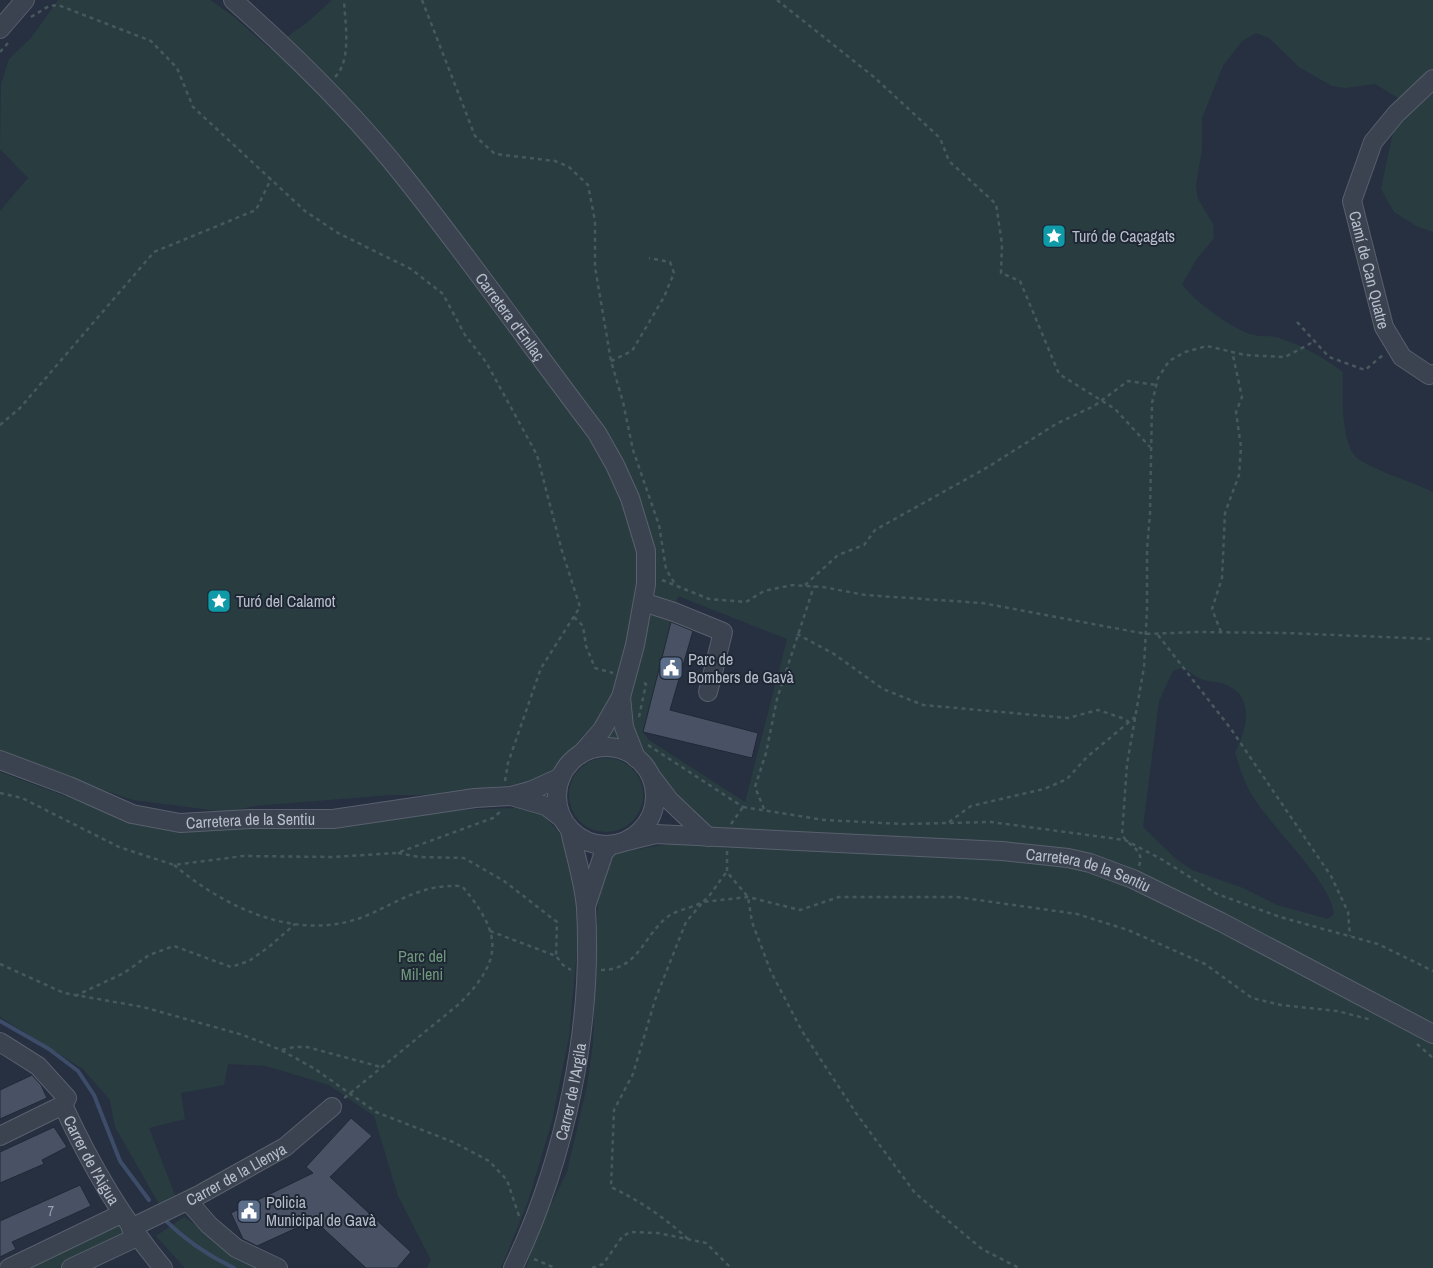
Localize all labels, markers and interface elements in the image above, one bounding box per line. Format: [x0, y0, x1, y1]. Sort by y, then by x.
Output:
street label: Camí de Can Quatre [1344, 209, 1395, 331]
place icon: Turó de Caçagats [1041, 223, 1067, 249]
place label: Turó de Caçagats [1072, 225, 1175, 247]
street label: Carretera d'Enllaç [470, 268, 551, 366]
place icon: Turó del Calamot [206, 588, 232, 614]
place label: Turó del Calamot [236, 590, 336, 612]
place label: Parc de Bombers de Gavà [688, 648, 794, 688]
public building icon: Parc de Bombers de Gavà [658, 655, 684, 681]
street label: Carretera de la Sentiu [185, 808, 315, 834]
street label: Carretera de la Sentiu [1025, 843, 1154, 897]
park label: Parc del Mil·leni [398, 945, 446, 985]
street label: Carrer de l'Argila [550, 1041, 591, 1143]
street label: Carrer de l'Aigua [58, 1112, 125, 1210]
street label: Carrer de la Llenya [182, 1137, 291, 1211]
place label: Policia Municipal de Gavà [266, 1191, 377, 1231]
public building icon: Policia Municipal de Gavà [236, 1198, 262, 1224]
house number: 7 [48, 1202, 54, 1220]

